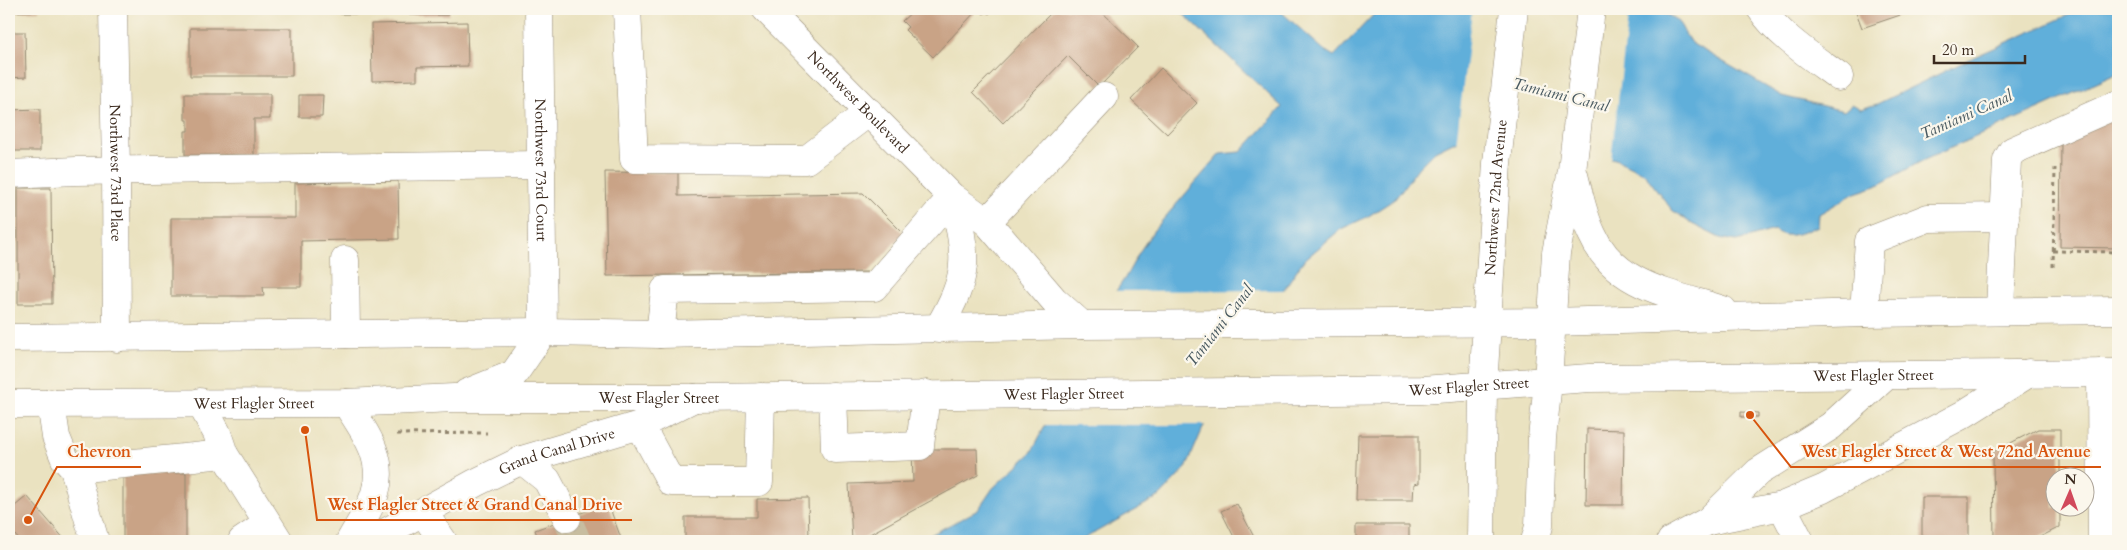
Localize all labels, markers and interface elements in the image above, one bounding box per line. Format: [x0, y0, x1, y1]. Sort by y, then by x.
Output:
scale bar [1934, 32, 2026, 64]
text: 20 m [1942, 40, 1974, 60]
street label: Northwest Boulevard [803, 46, 913, 158]
water label: Tamiami Canal [1510, 72, 1612, 118]
water label: Tamiami Canal [1917, 85, 2017, 145]
street label: Northwest 73rd Court [530, 98, 552, 242]
street label: Northwest 73rd Place [105, 104, 126, 242]
street label: Northwest 72nd Avenue [1480, 118, 1512, 276]
water label: Tamiami Canal [1181, 279, 1259, 371]
street label: West Flagler Street [1812, 365, 1934, 386]
street label: West Flagler Street [1407, 372, 1530, 400]
street label: West Flagler Street [1002, 383, 1125, 405]
street label: West Flagler Street [597, 388, 720, 408]
street label: West Flagler Street [193, 393, 315, 413]
street label: Grand Canal Drive [495, 423, 618, 480]
callout: Chevron [57, 436, 141, 467]
callout: West Flagler Street & West 72nd Avenue [1791, 436, 2101, 467]
text: Chevron [67, 441, 132, 463]
text: West Flagler Street & West 72nd Avenue [1800, 441, 2091, 463]
north arrow [2044, 468, 2094, 518]
text: N [2064, 470, 2077, 489]
callout: West Flagler Street & Grand Canal Drive [317, 489, 632, 520]
text: West Flagler Street & Grand Canal Drive [326, 494, 623, 516]

